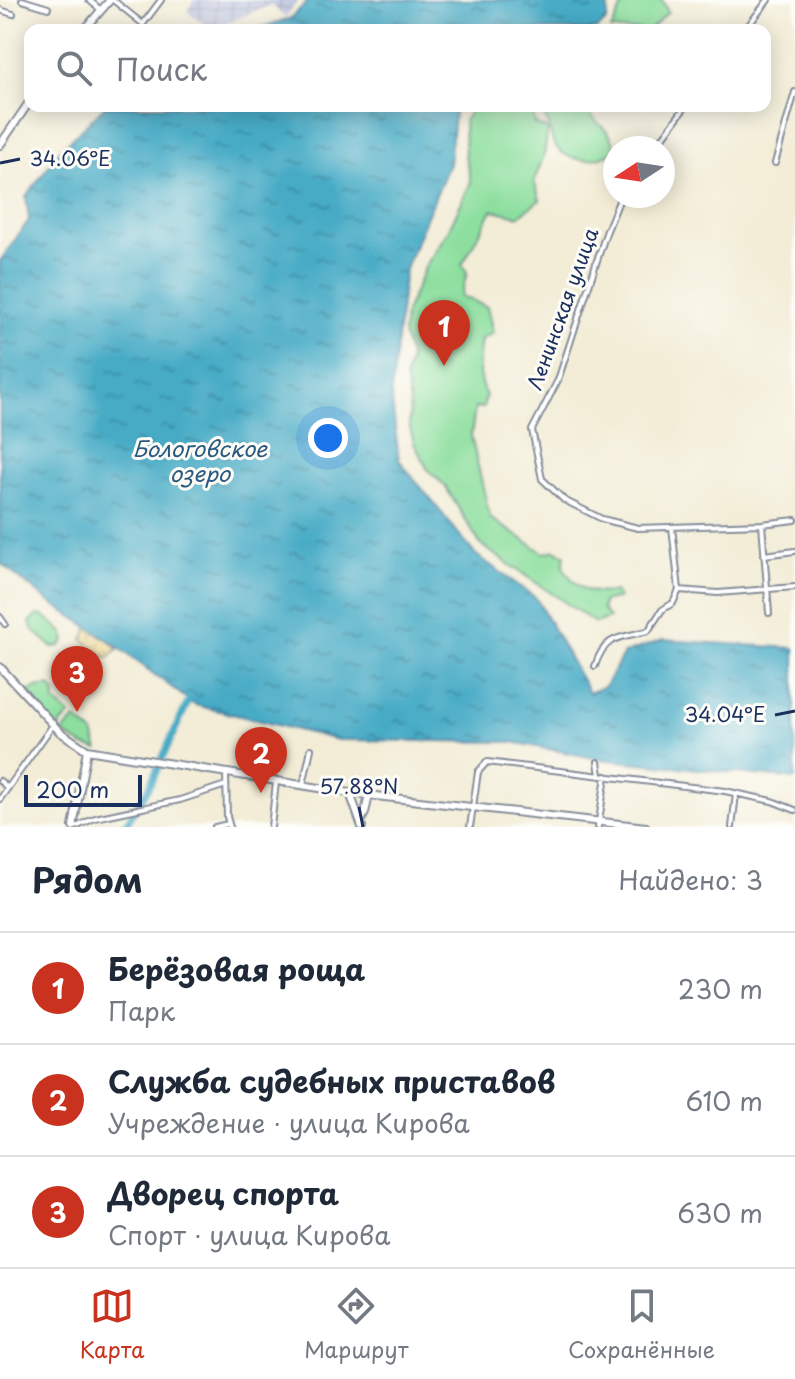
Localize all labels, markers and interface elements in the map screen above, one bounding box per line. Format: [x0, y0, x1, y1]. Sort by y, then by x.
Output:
search box [24, 24, 771, 112]
icon: search [52, 46, 96, 90]
text: Поиск [116, 46, 207, 91]
north arrow [603, 136, 675, 208]
text: 34.06°E [29, 143, 111, 173]
street label: Ленинская улица [519, 223, 605, 394]
pin: 1 [418, 300, 470, 366]
your location [308, 418, 348, 458]
water label: Бологовское озеро [133, 431, 268, 489]
pin: 3 [51, 646, 103, 712]
text: 34.04°E [685, 699, 765, 729]
pin: 2 [235, 727, 287, 793]
scale bar [24, 771, 142, 807]
text: 57.88°N [319, 771, 399, 801]
text: 200 m [36, 772, 109, 805]
text: Рядом [32, 853, 143, 905]
text: Найдено: 3 [619, 860, 763, 899]
text: Берёзовая роща [108, 946, 365, 991]
text: 1 [52, 969, 64, 1008]
text: 230 m [678, 969, 763, 1008]
text: Парк [108, 991, 175, 1030]
text: Служба судебных приставов [108, 1058, 555, 1103]
text: 2 [49, 1081, 67, 1120]
text: 610 m [686, 1081, 763, 1120]
text: Учреждение · улица Кирова [108, 1103, 470, 1142]
text: Дворец спорта [108, 1170, 339, 1215]
text: 3 [49, 1193, 67, 1232]
text: 630 m [677, 1193, 763, 1232]
text: Спорт · улица Кирова [108, 1215, 390, 1254]
tab: Карта [80, 1284, 144, 1365]
tab: Маршрут [304, 1284, 408, 1365]
tab: Сохранённые [568, 1284, 715, 1365]

